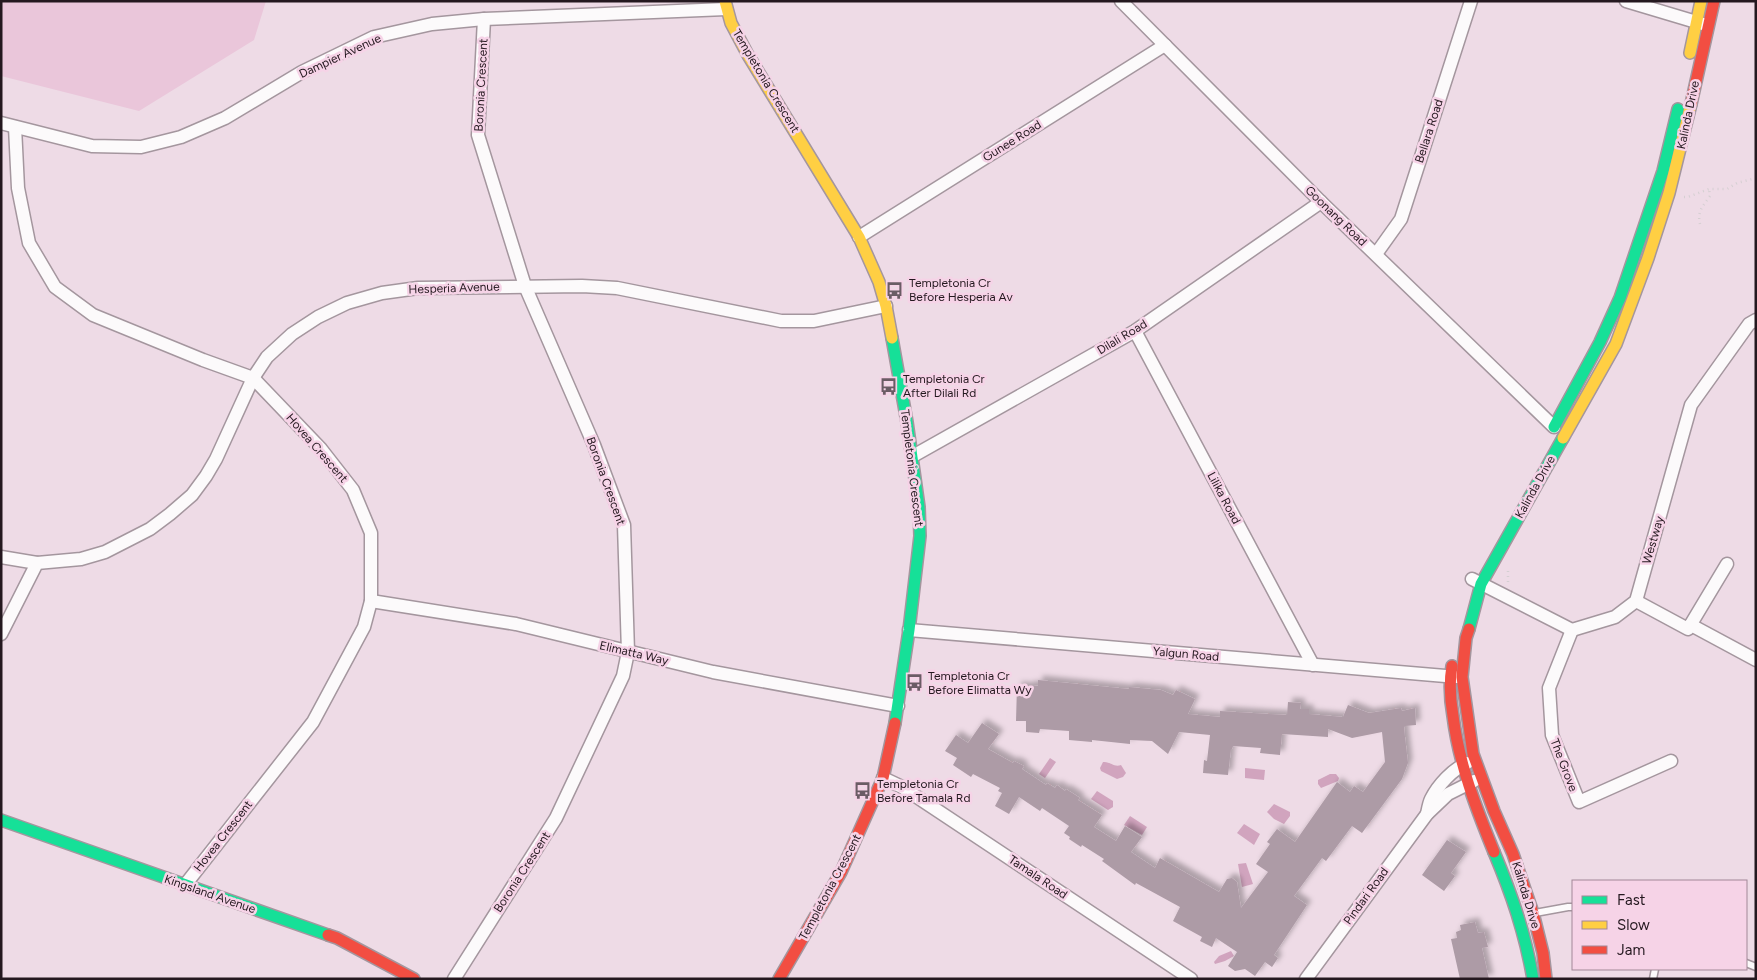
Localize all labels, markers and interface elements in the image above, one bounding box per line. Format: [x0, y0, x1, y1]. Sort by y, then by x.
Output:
street label: Templetonia Crescent [730, 27, 803, 136]
street label: Dampier Avenue [297, 31, 384, 81]
street label: Boronia Crescent [472, 38, 490, 132]
street label: Kalinda Drive [1674, 79, 1702, 150]
street label: Bellara Road [1412, 97, 1446, 165]
street label: Gunee Road [980, 118, 1044, 164]
street label: Goonang Road [1302, 183, 1370, 249]
place label: Templetonia Cr Before Hesperia Av [909, 276, 1014, 304]
street label: Hesperia Avenue [408, 279, 500, 297]
bus stop icon: Templetonia Cr Before Hesperia Av [885, 280, 905, 300]
street label: Dilali Road [1094, 317, 1150, 357]
place label: Templetonia Cr After Dilali Rd [903, 372, 985, 400]
bus stop icon: Templetonia Cr After Dilali Rd [879, 376, 899, 396]
street label: Templetonia Crescent [898, 409, 926, 528]
street label: Hovea Crescent [283, 411, 351, 486]
street label: Boronia Crescent [584, 435, 629, 528]
street label: Kalinda Drive [1512, 453, 1558, 521]
street label: Lilika Road [1204, 470, 1244, 526]
street label: Westway [1639, 514, 1667, 566]
street label: Elimatta Way [598, 638, 671, 668]
street label: Yalgun Road [1152, 644, 1220, 664]
place label: Templetonia Cr Before Elimatta Wy [928, 669, 1032, 697]
bus stop icon: Templetonia Cr Before Elimatta Wy [904, 673, 924, 693]
street label: The Grove [1548, 737, 1581, 794]
place label: Templetonia Cr Before Tamala Rd [877, 777, 970, 805]
bus stop icon: Templetonia Cr Before Tamala Rd [853, 781, 873, 801]
street label: Hovea Crescent [191, 797, 255, 874]
street label: Boronia Crescent [491, 829, 553, 915]
street label: Templetonia Crescent [796, 831, 864, 942]
street label: Tamala Road [1006, 852, 1070, 902]
street label: Kalinda Drive [1509, 860, 1543, 931]
street label: Pindari Road [1341, 865, 1391, 927]
street label: Kingsland Avenue [163, 872, 258, 916]
legend [1572, 880, 1747, 970]
text: Fast [1617, 891, 1646, 909]
text: Slow [1617, 916, 1650, 934]
text: Jam [1617, 941, 1645, 959]

